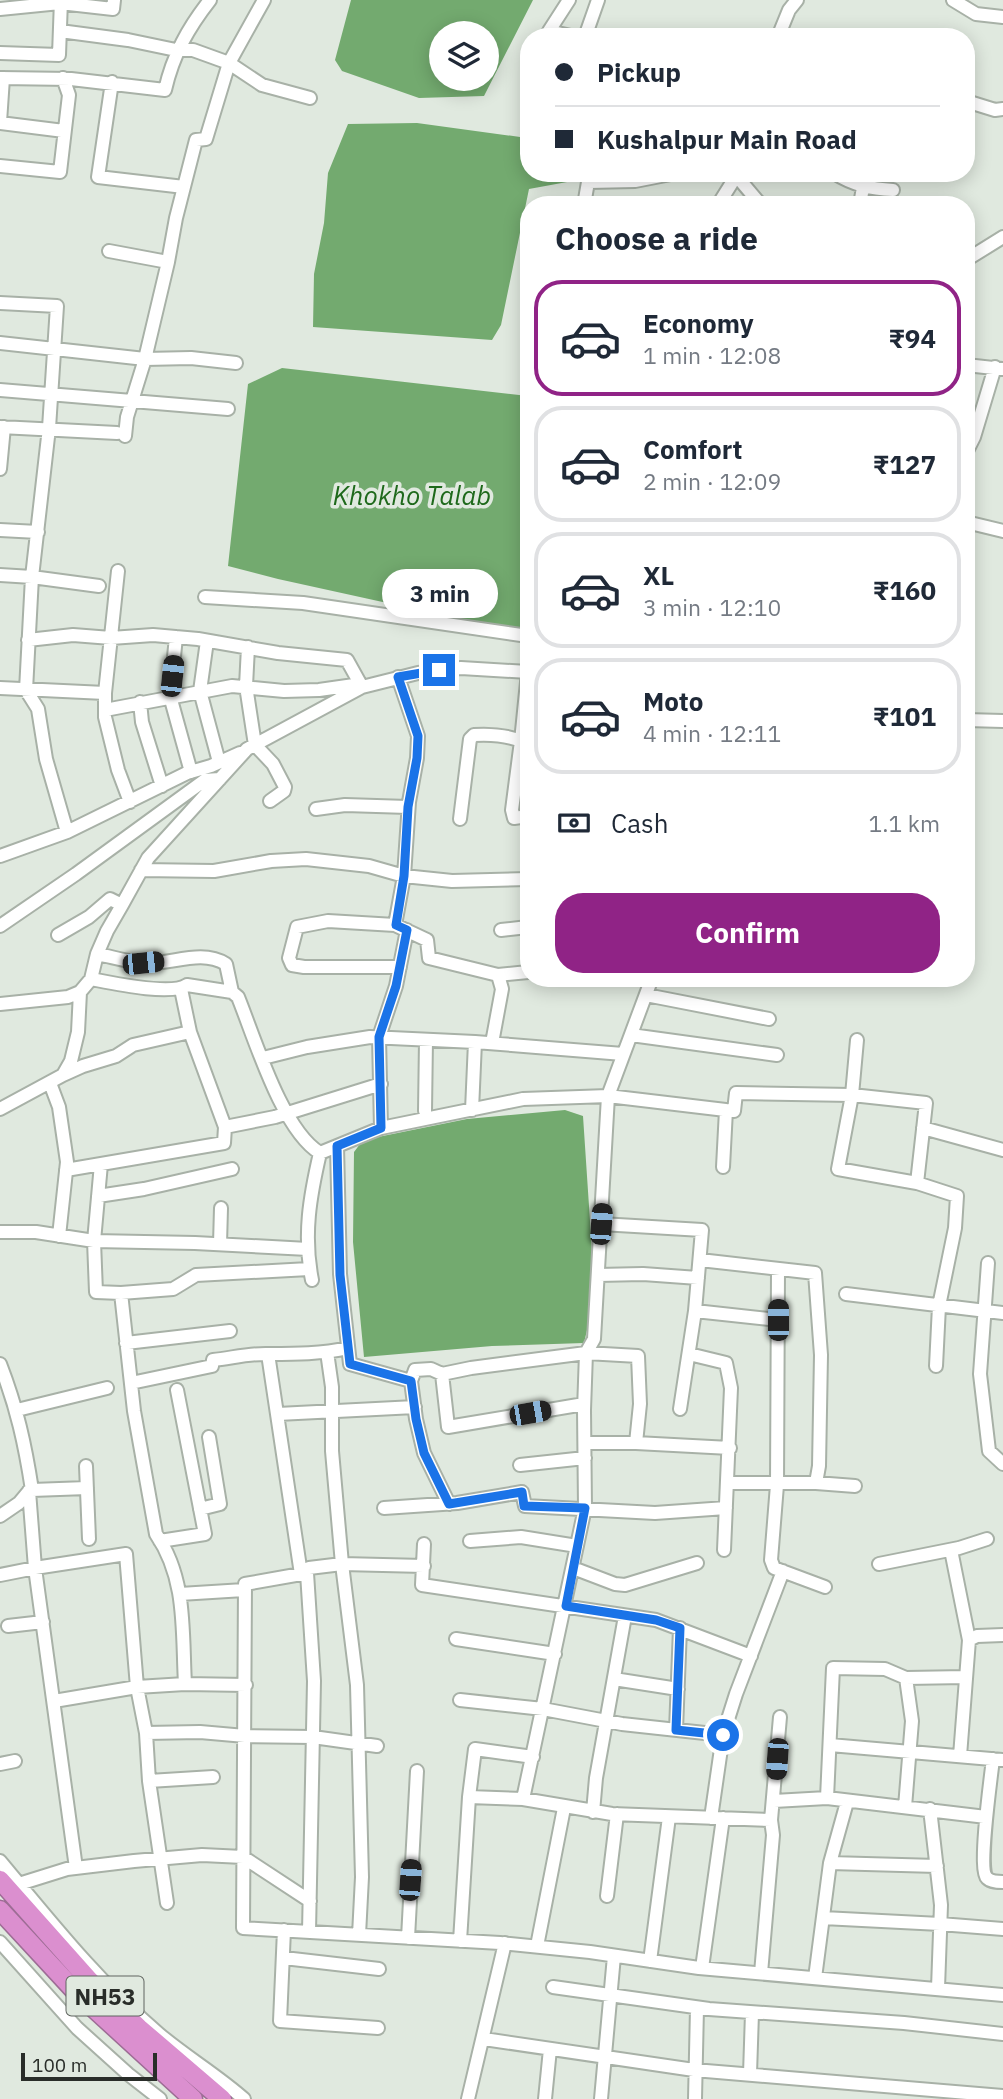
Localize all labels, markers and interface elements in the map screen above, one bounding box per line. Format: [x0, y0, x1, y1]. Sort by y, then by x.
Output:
map controls [429, 21, 499, 91]
button: layers [429, 21, 499, 91]
text: Pickup [597, 55, 681, 89]
text: Kushalpur Main Road [597, 122, 857, 156]
text: Choose a ride [555, 217, 758, 259]
text: Economy [643, 306, 754, 340]
icon: car [559, 307, 622, 370]
text: ₹94 [888, 321, 936, 355]
text: 1 min · 12:08 [643, 340, 781, 370]
text: Comfort [643, 432, 742, 466]
icon: car [559, 433, 622, 496]
text: ₹127 [873, 447, 936, 481]
text: 2 min · 12:09 [643, 466, 781, 496]
water label: Khokho Talab [333, 478, 491, 512]
text: XL [643, 558, 674, 592]
icon: car [559, 559, 622, 622]
callout: 3 min [381, 568, 497, 618]
text: ₹160 [873, 573, 936, 607]
text: 3 min [410, 578, 470, 608]
text: 3 min · 12:10 [643, 592, 781, 622]
car [160, 654, 185, 698]
route end [423, 654, 455, 686]
text: Moto [643, 684, 703, 718]
icon: car [559, 685, 622, 748]
text: ₹101 [873, 699, 936, 733]
text: 4 min · 12:11 [643, 718, 781, 748]
icon: cash [555, 804, 593, 842]
text: Cash [611, 806, 668, 840]
text: 1.1 km [869, 808, 940, 838]
button: Confirm [555, 893, 940, 973]
car [122, 950, 165, 976]
car [590, 1202, 613, 1246]
car [768, 1299, 789, 1341]
car [508, 1399, 553, 1427]
route start [707, 1719, 739, 1751]
car [766, 1737, 789, 1781]
car [399, 1858, 422, 1902]
road number: NH53 [66, 1977, 144, 2016]
scale bar [21, 2050, 158, 2082]
text: 100 m [32, 2053, 87, 2077]

